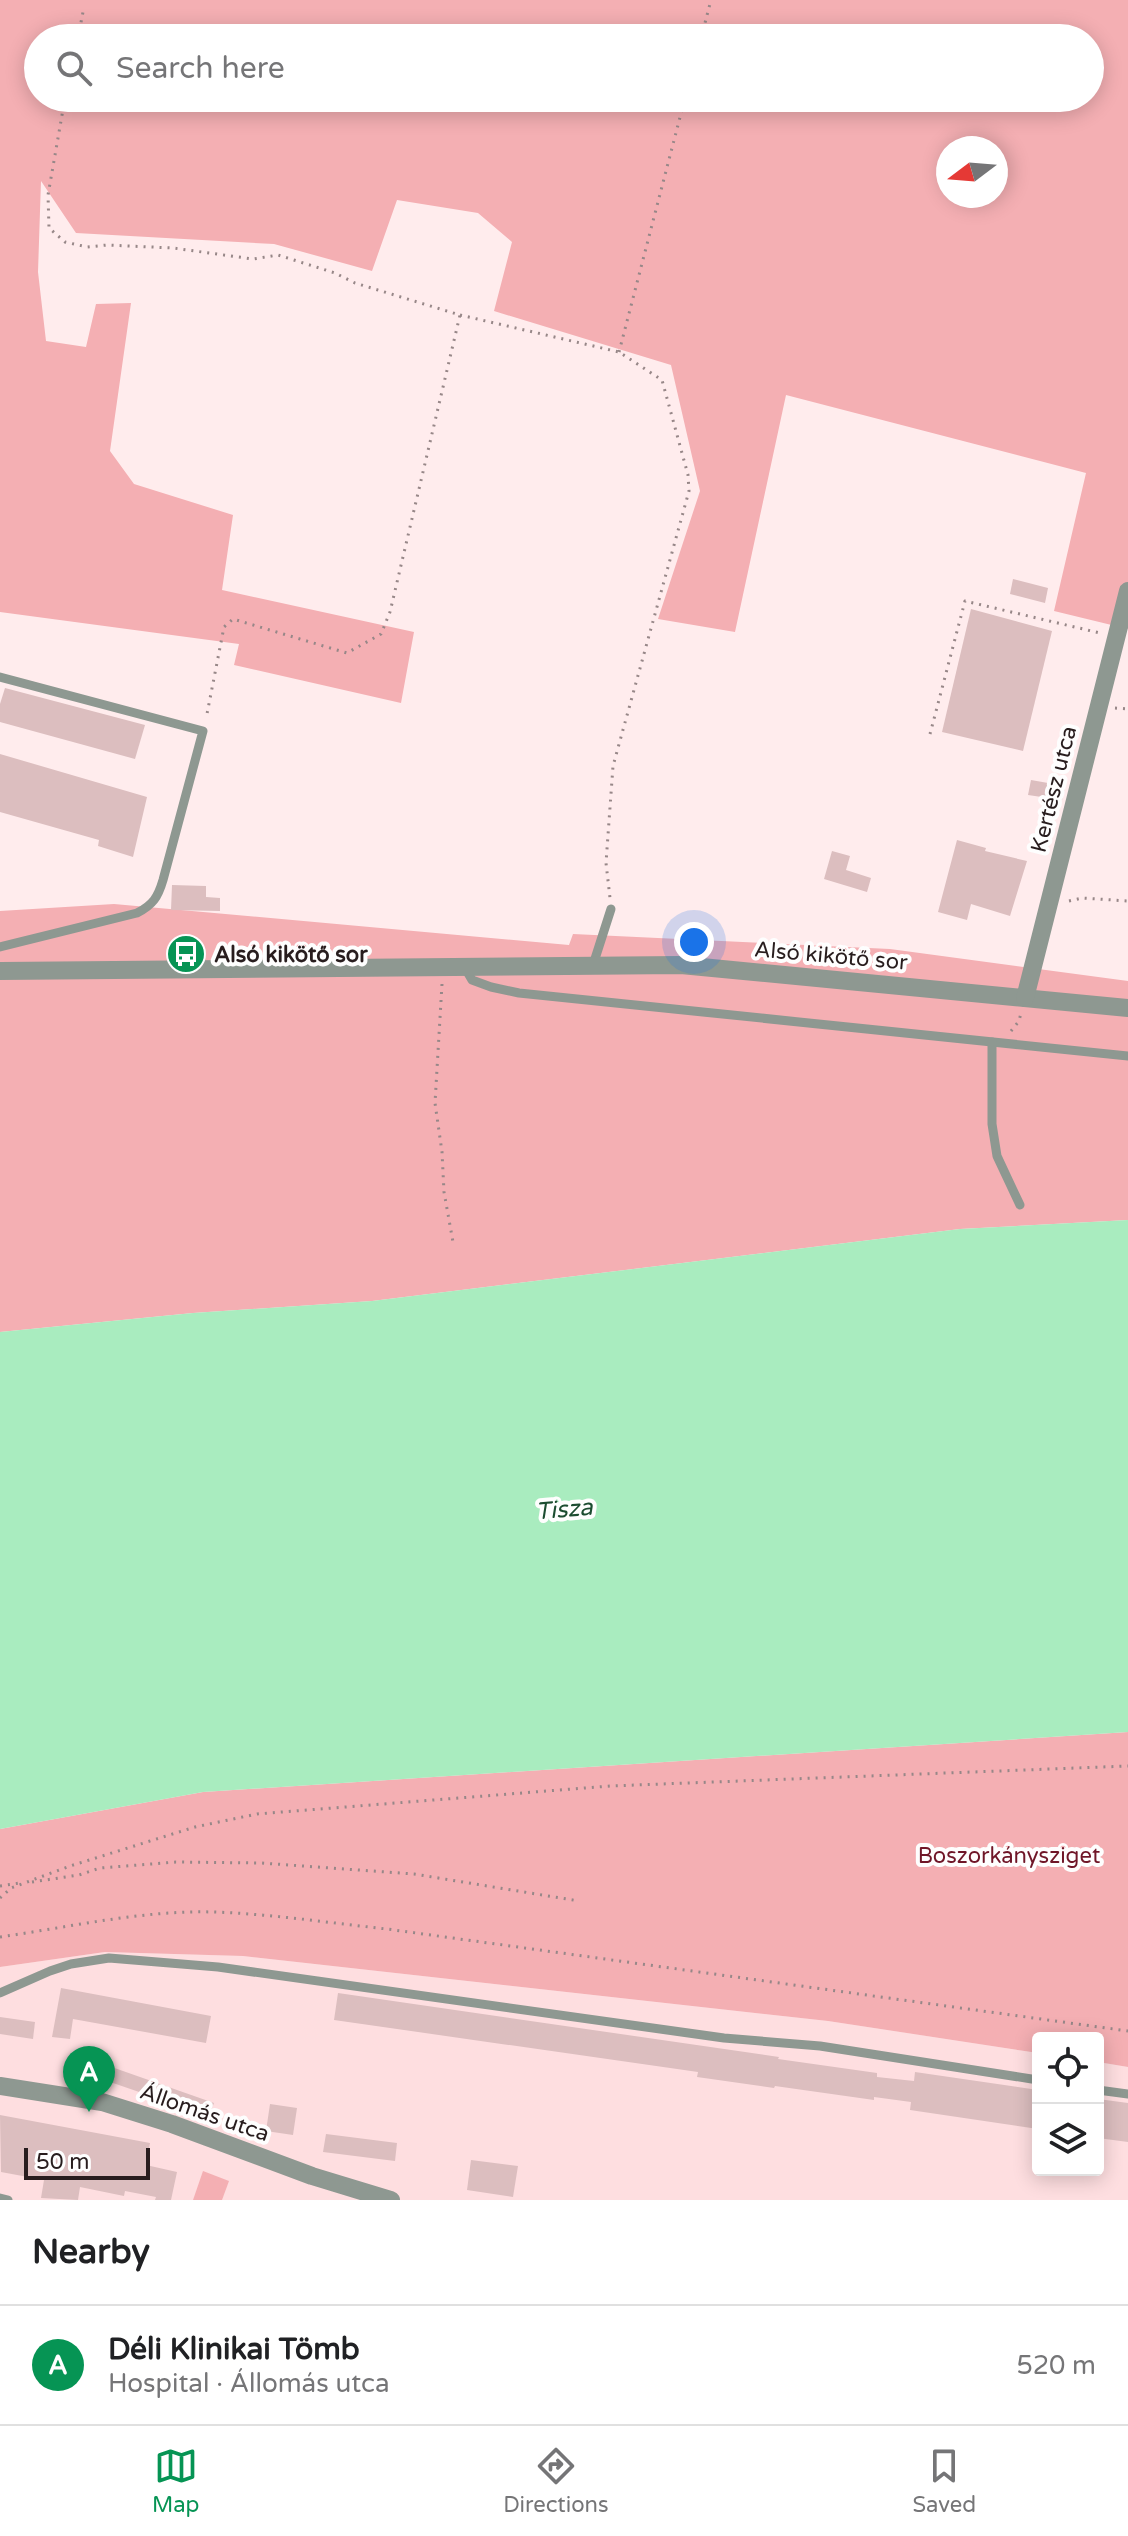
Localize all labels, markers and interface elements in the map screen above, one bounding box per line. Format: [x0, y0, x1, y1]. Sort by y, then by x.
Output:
search box [24, 24, 1104, 112]
icon: search [52, 46, 96, 90]
text: Search here [116, 50, 285, 87]
north arrow [936, 136, 1008, 208]
street label: Kertész utca [1026, 723, 1082, 855]
your location [674, 922, 714, 962]
bus stop icon: Alsó kikötő sor [165, 933, 207, 975]
street label: Alsó kikötő sor [753, 936, 909, 976]
place label: Alsó kikötő sor [214, 942, 368, 968]
water label: Tisza [534, 1493, 594, 1526]
park label: Boszorkánysziget [918, 1843, 1100, 1869]
map controls [1032, 2032, 1104, 2176]
button: locate [1032, 2032, 1104, 2104]
pin: A [63, 2046, 115, 2112]
street label: Állomás utca [137, 2078, 273, 2147]
button: layers [1032, 2104, 1104, 2176]
scale bar [24, 2144, 150, 2180]
text: 50 m [36, 2149, 90, 2175]
text: Nearby [32, 2232, 150, 2273]
text: Déli Klinikai Tömb [108, 2331, 360, 2368]
text: A [48, 2350, 68, 2381]
text: 520 m [1016, 2350, 1096, 2381]
text: Hospital · Állomás utca [108, 2368, 390, 2399]
tab: Map [152, 2444, 199, 2518]
tab: Directions [503, 2444, 609, 2518]
tab: Saved [912, 2444, 976, 2518]

